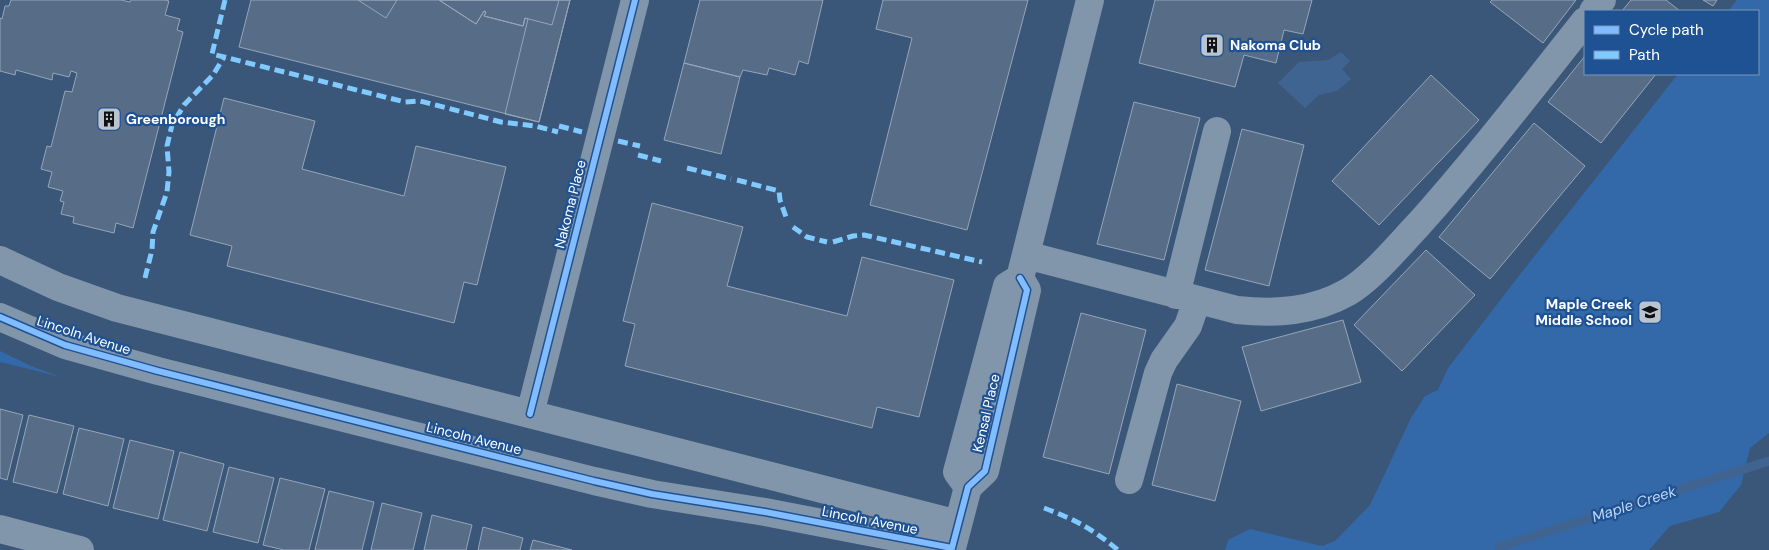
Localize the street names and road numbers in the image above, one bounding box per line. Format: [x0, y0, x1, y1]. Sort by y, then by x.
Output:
street label: Nakoma Place [550, 158, 590, 250]
street label: Lincoln Avenue [35, 311, 133, 359]
street label: Kensal Place [968, 372, 1004, 454]
street label: Lincoln Avenue [424, 417, 524, 459]
street label: Lincoln Avenue [820, 502, 920, 538]

